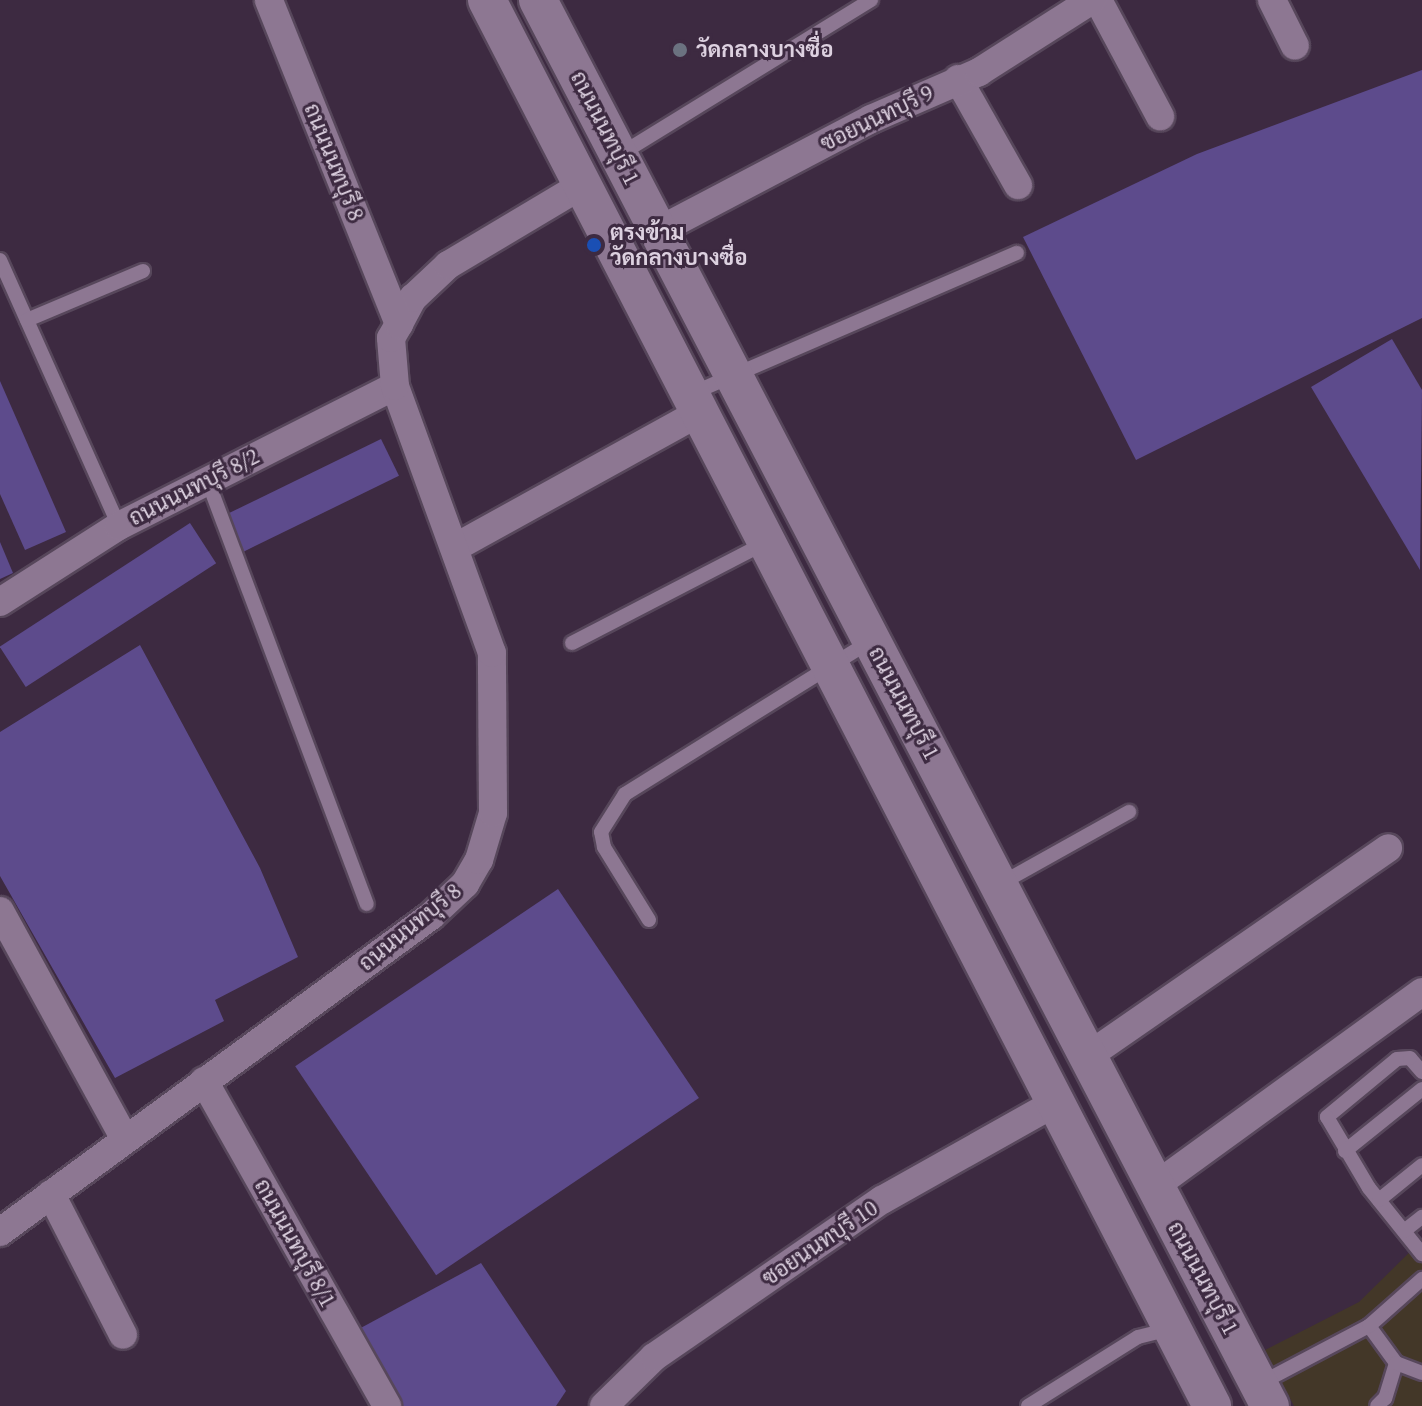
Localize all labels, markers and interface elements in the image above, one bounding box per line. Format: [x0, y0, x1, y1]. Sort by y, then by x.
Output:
place label: วัดกลางบางซื่อ [696, 37, 833, 63]
marker: วัดกลางบางซื่อ [671, 41, 689, 59]
street label: ถนนนนทบุรี 1 [565, 67, 645, 189]
street label: ซอยนนทบุรี 9 [816, 79, 938, 157]
street label: ถนนนนทบุรี 8 [298, 99, 370, 225]
place label: ตรงข้าม วัดกลางบางซื่อ [610, 219, 747, 270]
marker: ตรงข้าม วัดกลางบางซื่อ [585, 236, 603, 254]
street label: ถนนนนทบุรี 8/2 [125, 443, 263, 531]
street label: ถนนนนทบุรี 1 [863, 642, 945, 764]
street label: ถนนนนทบุรี 8 [353, 878, 467, 976]
street label: ถนนนนทบุรี 8/1 [249, 1174, 341, 1312]
street label: ซอยนนทบุรี 10 [757, 1195, 883, 1291]
street label: ถนนนนทบุรี 1 [1162, 1217, 1244, 1339]

